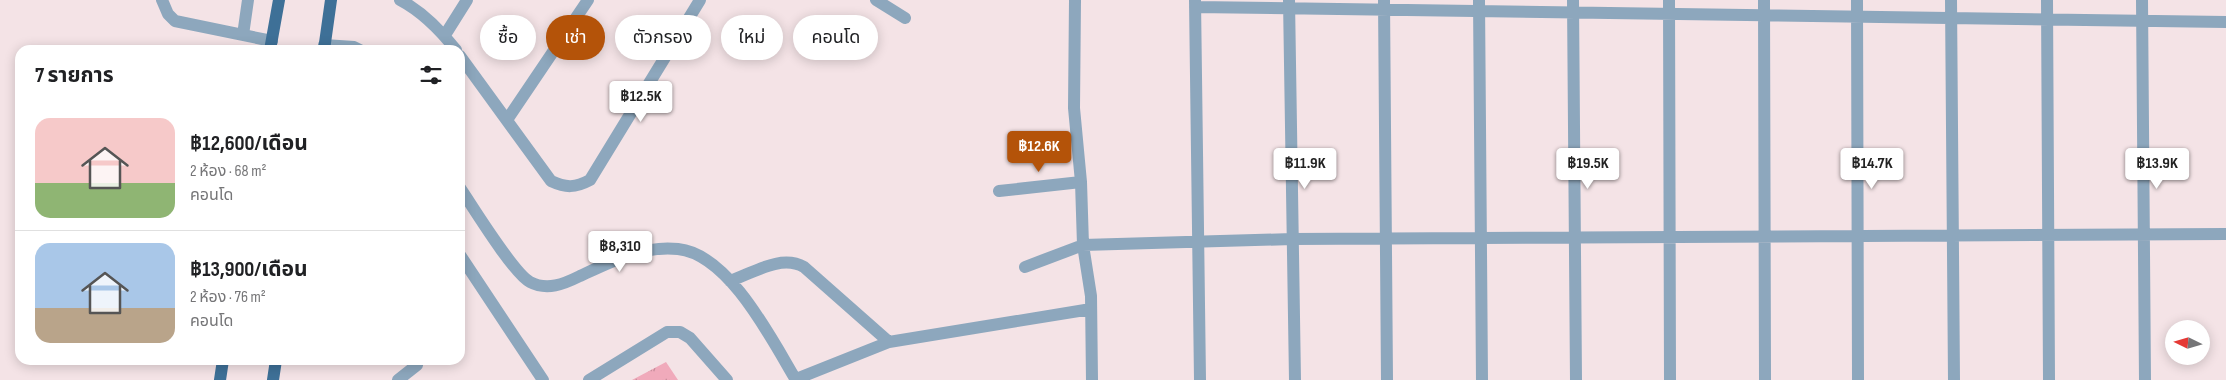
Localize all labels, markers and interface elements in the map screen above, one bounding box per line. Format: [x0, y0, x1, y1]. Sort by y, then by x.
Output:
chip: ซื้อ [480, 15, 536, 60]
chip: เช่า [546, 15, 605, 60]
chip: ตัวกรอง [615, 15, 711, 60]
chip: ใหม่ [721, 15, 783, 60]
chip: คอนโด [793, 15, 878, 60]
icon: filters [417, 61, 445, 89]
text: 7 รายการ [35, 63, 114, 88]
pin: ฿12.5K [600, 80, 682, 123]
text: ฿12.5K [620, 87, 662, 106]
pin: ฿12.6K [998, 130, 1080, 173]
text: ฿12,600/เดือน [190, 131, 308, 156]
text: ฿12.6K [1018, 137, 1060, 156]
icon: home [75, 138, 135, 198]
pin: ฿11.9K [1264, 148, 1346, 190]
pin: ฿19.5K [1547, 148, 1629, 190]
pin: ฿14.7K [1831, 148, 1913, 190]
pin: ฿13.9K [2116, 148, 2198, 190]
text: ฿11.9K [1284, 154, 1326, 173]
text: ฿19.5K [1567, 154, 1609, 173]
text: ฿14.7K [1851, 154, 1893, 173]
text: ฿13.9K [2136, 154, 2178, 173]
text: 2 ห้อง · 68 m² [190, 162, 266, 181]
text: คอนโด [190, 186, 233, 205]
pin: ฿8,310 [579, 230, 661, 273]
text: ฿8,310 [599, 237, 641, 256]
text: ฿13,900/เดือน [190, 257, 308, 282]
icon: home [75, 263, 135, 323]
text: 2 ห้อง · 76 m² [190, 288, 266, 307]
text: คอนโด [190, 312, 233, 331]
north arrow [2165, 320, 2210, 365]
map controls [2165, 320, 2210, 365]

